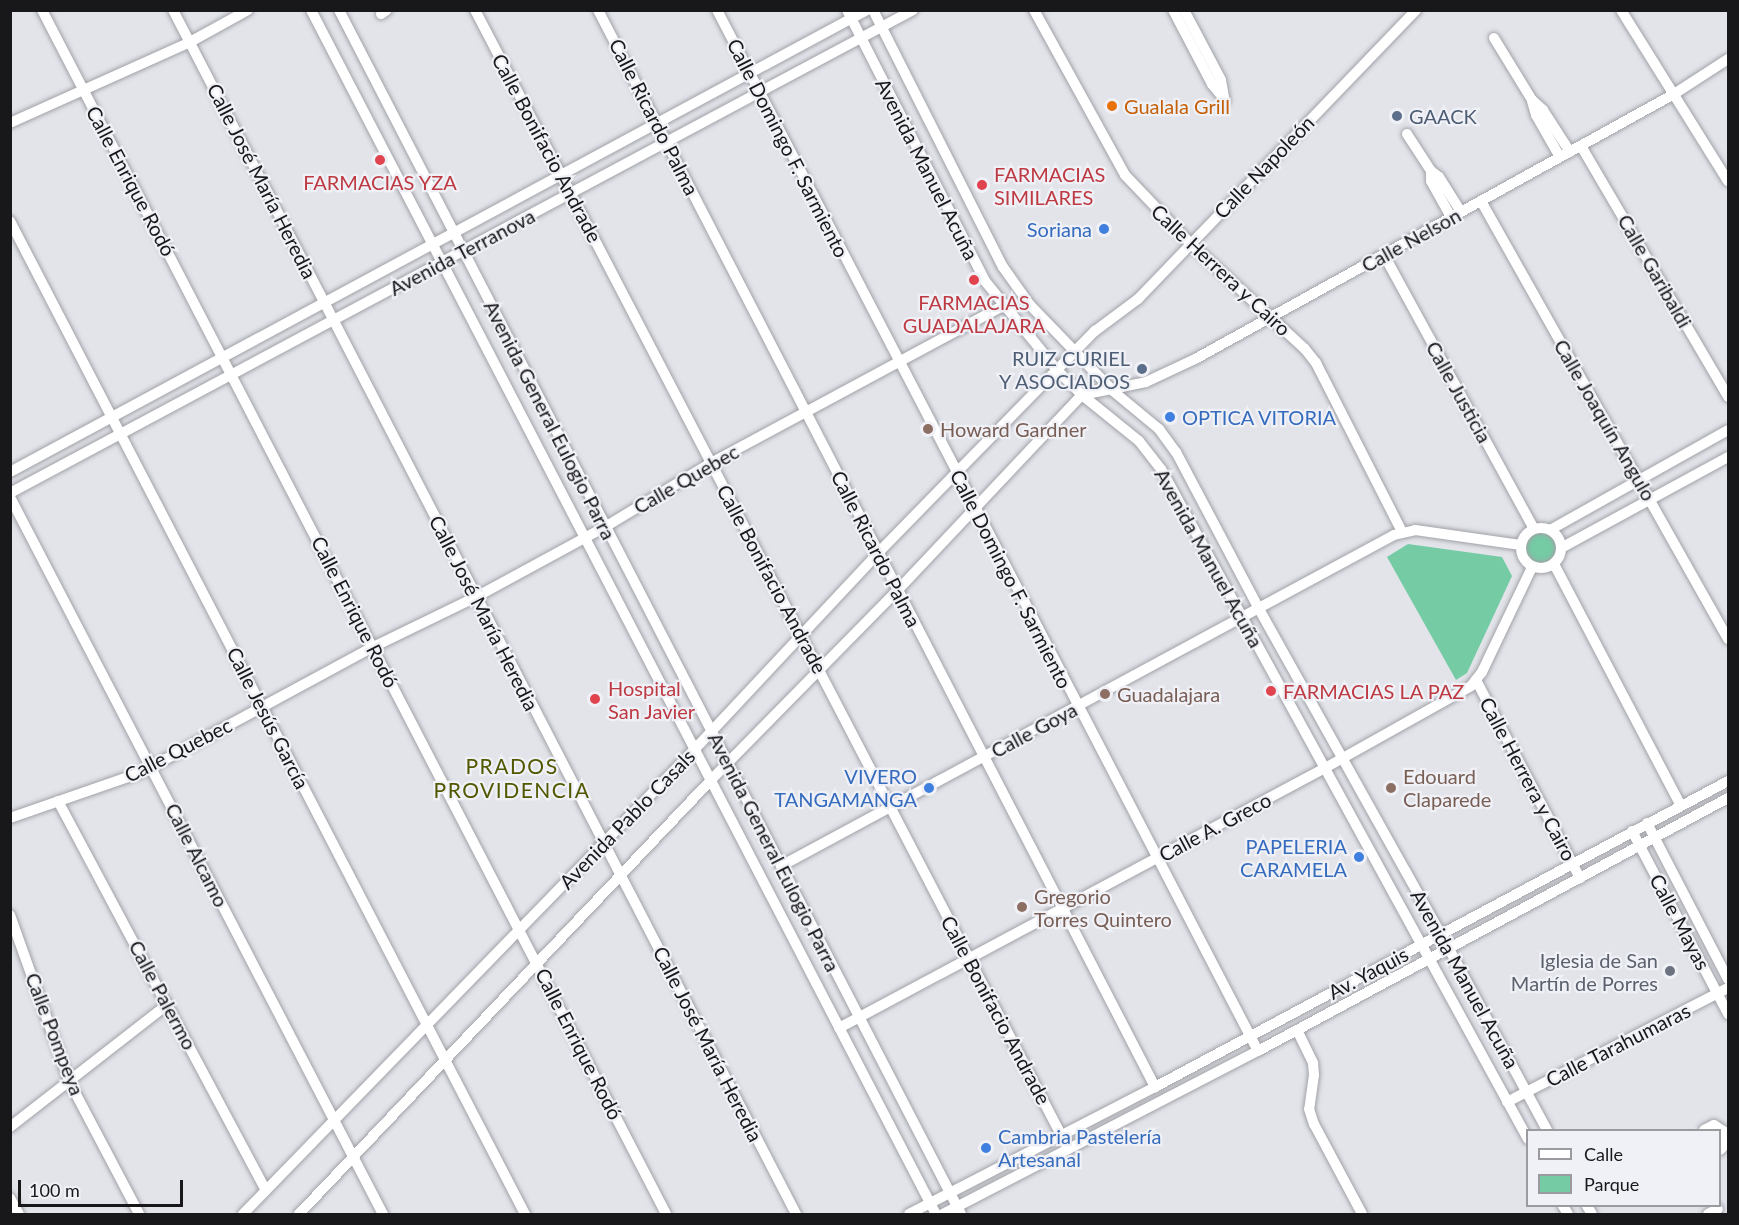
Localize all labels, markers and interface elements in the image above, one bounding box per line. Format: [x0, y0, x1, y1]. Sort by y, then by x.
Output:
street label: Calle Ricardo Palma [604, 35, 704, 199]
street label: Calle Domingo F. Sarmiento [722, 35, 854, 261]
street label: Calle Bonifacio Andrade [487, 49, 607, 247]
street label: Avenida Manuel Acuña [871, 74, 983, 264]
street label: Calle José María Heredia [202, 79, 322, 283]
place label: Gualala Grill [1124, 94, 1230, 118]
marker: Gualala Grill [1105, 99, 1119, 113]
street label: Calle Enrique Rodó [81, 102, 181, 260]
place label: GAACK [1409, 104, 1477, 128]
marker: GAACK [1390, 109, 1404, 123]
street label: Calle Napoleón [1209, 111, 1319, 223]
marker: FARMACIAS YZA [373, 153, 387, 167]
place label: FARMACIAS SIMILARES [994, 162, 1105, 209]
place label: FARMACIAS YZA [303, 170, 457, 194]
marker: FARMACIAS SIMILARES [975, 178, 989, 192]
street label: Calle Herrera y Cairo [1146, 199, 1296, 341]
street label: Avenida Terranova [385, 203, 539, 301]
street label: Calle Nelson [1357, 203, 1465, 277]
street label: Calle Garibaldi [1613, 210, 1697, 332]
place label: Soriana [1027, 217, 1092, 241]
marker: Soriana [1097, 222, 1111, 236]
marker: FARMACIAS GUADALAJARA [967, 273, 981, 287]
place label: FARMACIAS GUADALAJARA [903, 290, 1045, 337]
street label: Avenida General Eulogio Parra [479, 296, 621, 544]
street label: Calle Joaquín Angulo [1549, 335, 1661, 505]
street label: Calle Justicia [1421, 337, 1497, 447]
place label: RUIZ CURIEL Y ASOCIADOS [997, 346, 1130, 393]
marker: RUIZ CURIEL Y ASOCIADOS [1135, 362, 1149, 376]
place label: OPTICA VITORIA [1182, 405, 1337, 429]
marker: OPTICA VITORIA [1163, 410, 1177, 424]
place label: Howard Gardner [940, 417, 1086, 441]
marker: Howard Gardner [921, 422, 935, 436]
street label: Calle Quebec [629, 439, 743, 519]
street label: Avenida Manuel Acuña [1150, 464, 1268, 652]
street label: Calle Domingo F. Sarmiento [945, 466, 1077, 692]
street label: Calle Ricardo Palma [826, 467, 926, 631]
street label: Calle Bonifacio Andrade [712, 480, 832, 678]
street label: Calle José María Heredia [424, 511, 544, 715]
street label: Calle Enrique Rodó [306, 532, 404, 692]
street label: Calle Jesús García [222, 643, 314, 793]
place label: Hospital San Javier [608, 676, 696, 723]
place label: FARMACIAS LA PAZ [1283, 679, 1465, 703]
place label: Guadalajara [1117, 682, 1220, 706]
marker: FARMACIAS LA PAZ [1264, 684, 1278, 698]
marker: Guadalajara [1098, 687, 1112, 701]
marker: Hospital San Javier [586, 690, 604, 708]
street label: Calle Herrera y Cairo [1475, 693, 1581, 865]
street label: Calle Goya [987, 697, 1081, 763]
street label: Calle Quebec [120, 713, 236, 787]
street label: Avenida General Eulogio Parra [703, 728, 845, 976]
street label: Avenida Pablo Casals [554, 744, 700, 894]
district label: PRADOS PROVIDENCIA [434, 753, 590, 803]
place label: VIVERO TANGAMANGA [774, 765, 917, 812]
place label: Edouard Claparede [1403, 765, 1491, 812]
marker: VIVERO TANGAMANGA [922, 781, 936, 795]
marker: Edouard Claparede [1384, 781, 1398, 795]
street label: Calle A. Greco [1154, 787, 1276, 867]
street label: Calle Alcamo [160, 799, 234, 911]
place label: PAPELERIA CARAMELA [1240, 834, 1347, 881]
marker: PAPELERIA CARAMELA [1352, 850, 1366, 864]
street label: Calle Mayas [1645, 870, 1715, 974]
place label: Gregorio Torres Quintero [1034, 884, 1172, 931]
street label: Avenida Manuel Acuña [1406, 885, 1524, 1073]
marker: Gregorio Torres Quintero [1015, 900, 1029, 914]
street label: Calle Bonifacio Andrade [936, 911, 1056, 1109]
street label: Calle Palermo [124, 936, 202, 1054]
street label: Calle José María Heredia [648, 942, 768, 1146]
street label: Av. Yaquis [1323, 942, 1413, 1004]
place label: Iglesia de San Martín de Porres [1511, 948, 1658, 995]
street label: Calle Enrique Rodó [530, 964, 628, 1124]
marker: Iglesia de San Martín de Porres [1663, 964, 1677, 978]
street label: Calle Pompeya [21, 969, 89, 1099]
street label: Calle Tarahumaras [1542, 998, 1694, 1092]
place label: Cambria Pastelería Artesanal [998, 1124, 1161, 1171]
legend [1526, 1129, 1721, 1207]
marker: Cambria Pastelería Artesanal [979, 1141, 993, 1155]
text: Calle [1584, 1143, 1623, 1165]
scale bar [21, 1168, 186, 1206]
text: Parque [1584, 1173, 1639, 1195]
text: 100 m [29, 1179, 80, 1201]

